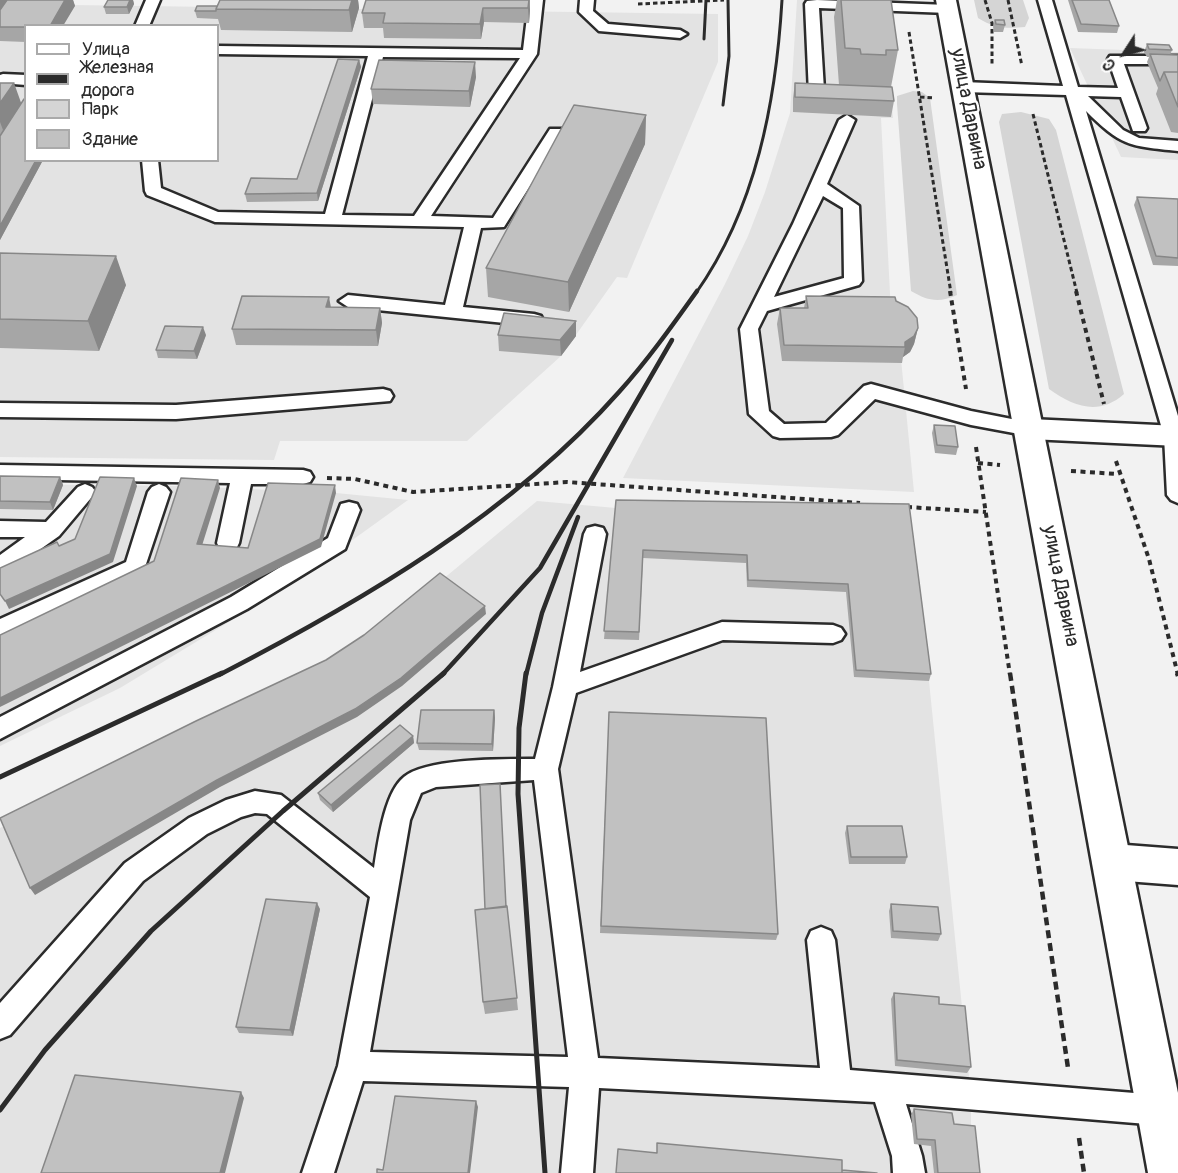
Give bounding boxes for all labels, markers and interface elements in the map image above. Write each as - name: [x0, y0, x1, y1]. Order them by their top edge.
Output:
- legend: [24, 24, 219, 162]
- north arrow: [1094, 24, 1154, 84]
- text: Улица: [82, 38, 130, 61]
- street label: улица Дарвина: [944, 46, 992, 172]
- text: С: [1098, 55, 1120, 74]
- text: Железная дорога: [81, 56, 154, 102]
- text: Парк: [82, 98, 119, 121]
- text: Здание: [82, 128, 138, 151]
- street label: улица Дарвина: [1036, 523, 1084, 649]

